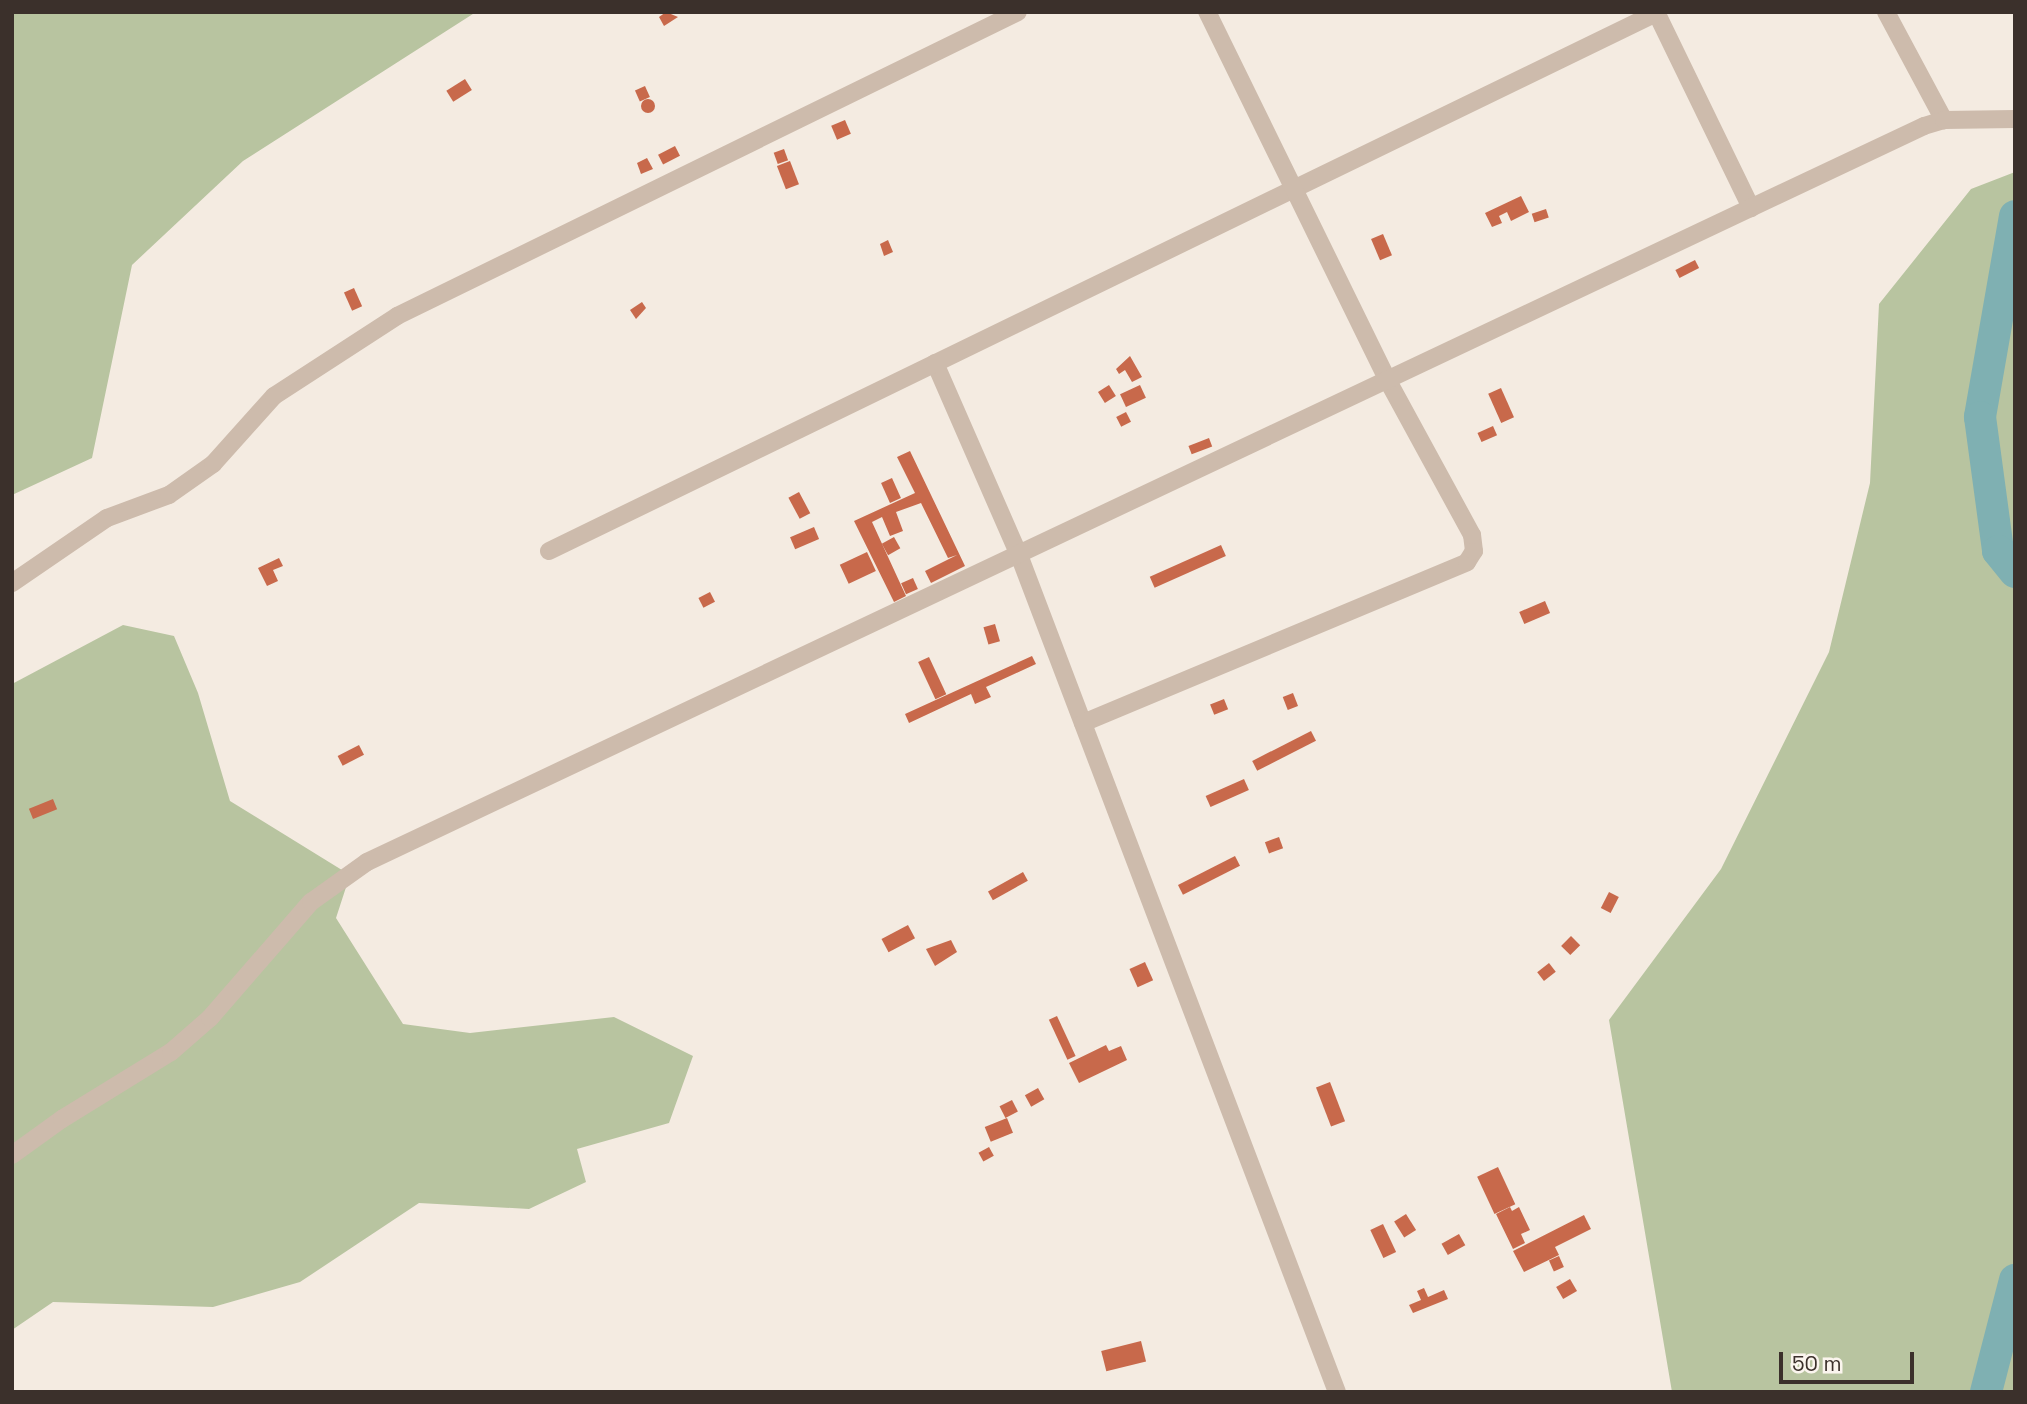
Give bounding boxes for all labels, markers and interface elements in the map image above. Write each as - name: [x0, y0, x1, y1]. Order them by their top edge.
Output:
- scale bar: [1782, 1338, 1917, 1382]
- text: 50 m: [1792, 1350, 1842, 1377]

